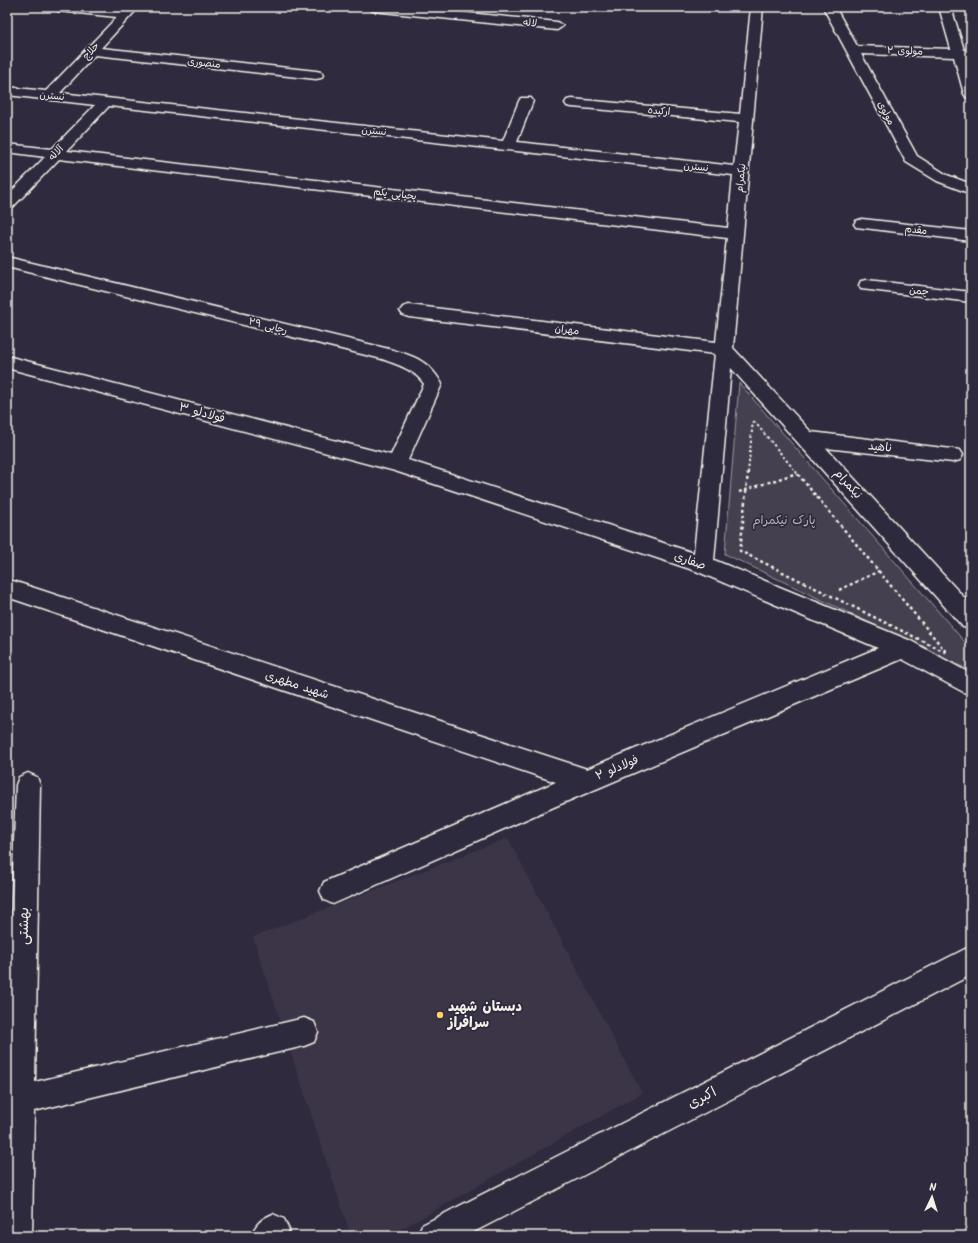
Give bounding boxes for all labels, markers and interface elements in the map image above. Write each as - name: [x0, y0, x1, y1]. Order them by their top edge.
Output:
- street label: لاله: [522, 14, 538, 32]
- street label: حلاج: [79, 38, 103, 63]
- street label: مولوی ۲: [887, 42, 924, 60]
- street label: منصوری: [186, 53, 222, 73]
- street label: نسترن: [39, 87, 65, 105]
- street label: مولوی: [873, 98, 899, 128]
- street label: ارکیده: [647, 102, 671, 120]
- street label: نسترن: [361, 122, 387, 140]
- street label: آلاله: [45, 141, 68, 164]
- street label: نسترن: [683, 158, 709, 176]
- street label: نیکمرام: [732, 163, 750, 193]
- street label: یحیایی یکم: [373, 183, 418, 205]
- street label: مقدم: [904, 221, 928, 239]
- street label: چمن: [908, 282, 930, 300]
- street label: رجایی ۲۹: [247, 313, 289, 339]
- street label: مهران: [554, 321, 580, 339]
- street label: فولادلو ۳: [177, 398, 227, 428]
- street label: ناهید: [867, 436, 893, 458]
- street label: نیکمرام: [829, 465, 867, 503]
- park label: پارک نیکمرام: [752, 511, 816, 530]
- street label: صفاری: [672, 547, 708, 575]
- street label: شهید مطهری: [263, 666, 331, 704]
- street label: فولادلو ۲: [592, 750, 642, 786]
- street label: بهشتی: [13, 907, 35, 945]
- place label: دبستان شهید سرافراز: [446, 996, 522, 1034]
- marker: دبستان شهید سرافراز: [435, 1010, 445, 1020]
- street label: اکبری: [684, 1081, 720, 1115]
- north arrow: [912, 1177, 952, 1217]
- text: N: [929, 1179, 937, 1197]

